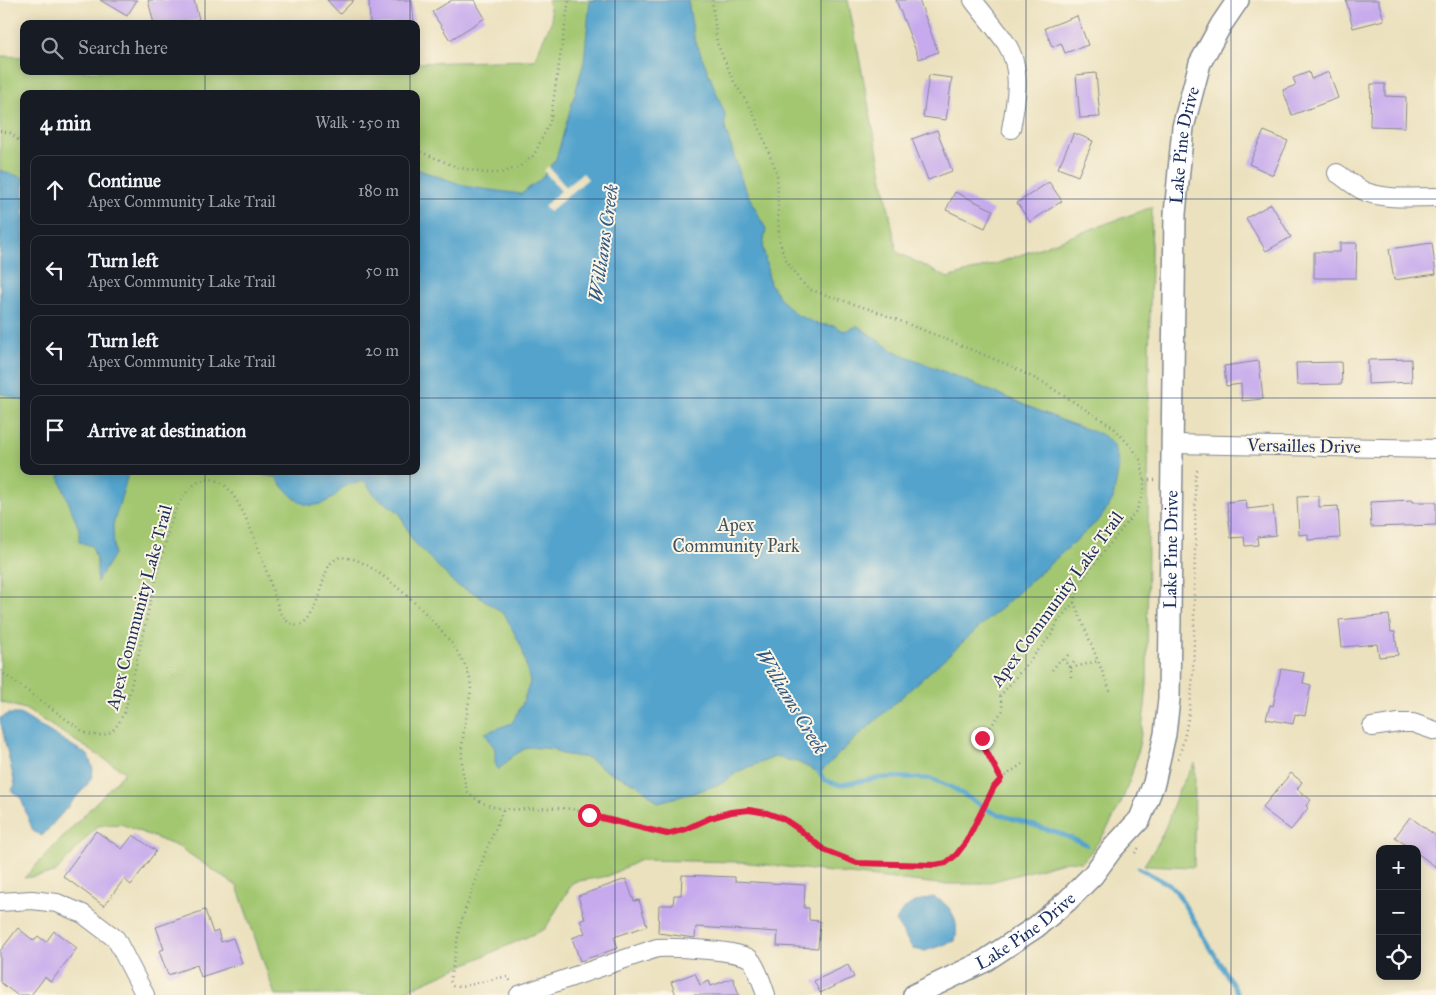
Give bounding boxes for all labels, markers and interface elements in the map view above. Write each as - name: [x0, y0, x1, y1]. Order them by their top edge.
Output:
- search box: [20, 20, 420, 75]
- icon: search: [38, 34, 66, 62]
- text: Search here: [78, 36, 168, 59]
- street label: Lake Pine Drive: [1165, 84, 1204, 205]
- text: 4 min: [40, 110, 91, 136]
- text: Walk · 250 m: [315, 113, 400, 132]
- text: Continue: [88, 169, 161, 192]
- icon: ahead: [41, 176, 69, 204]
- text: 180 m: [358, 181, 399, 200]
- water label: Williams Creek: [584, 182, 623, 303]
- text: Apex Community Lake Trail: [88, 192, 276, 211]
- text: Turn left: [88, 249, 158, 272]
- icon: left: [41, 256, 69, 284]
- text: 50 m: [365, 261, 399, 280]
- text: Apex Community Lake Trail: [88, 272, 276, 291]
- text: Turn left: [88, 329, 158, 352]
- icon: left: [41, 336, 69, 364]
- text: 20 m: [365, 341, 399, 360]
- text: Apex Community Lake Trail: [88, 352, 276, 371]
- icon: arrive: [41, 416, 69, 444]
- text: Arrive at destination: [88, 419, 246, 442]
- street label: Versailles Drive: [1246, 434, 1361, 458]
- street label: Lake Pine Drive: [1159, 490, 1183, 609]
- street label: Apex Community Lake Trail: [101, 502, 177, 713]
- street label: Apex Community Lake Trail: [985, 507, 1128, 692]
- park label: Apex Community Park: [673, 514, 800, 557]
- water label: Williams Creek: [751, 644, 832, 759]
- route end: [971, 727, 994, 750]
- route start: [578, 804, 601, 827]
- map controls: [1376, 845, 1421, 980]
- button: +: [1376, 845, 1421, 890]
- street label: Lake Pine Drive: [972, 888, 1080, 975]
- button: −: [1376, 890, 1421, 935]
- button: locate: [1376, 935, 1421, 980]

